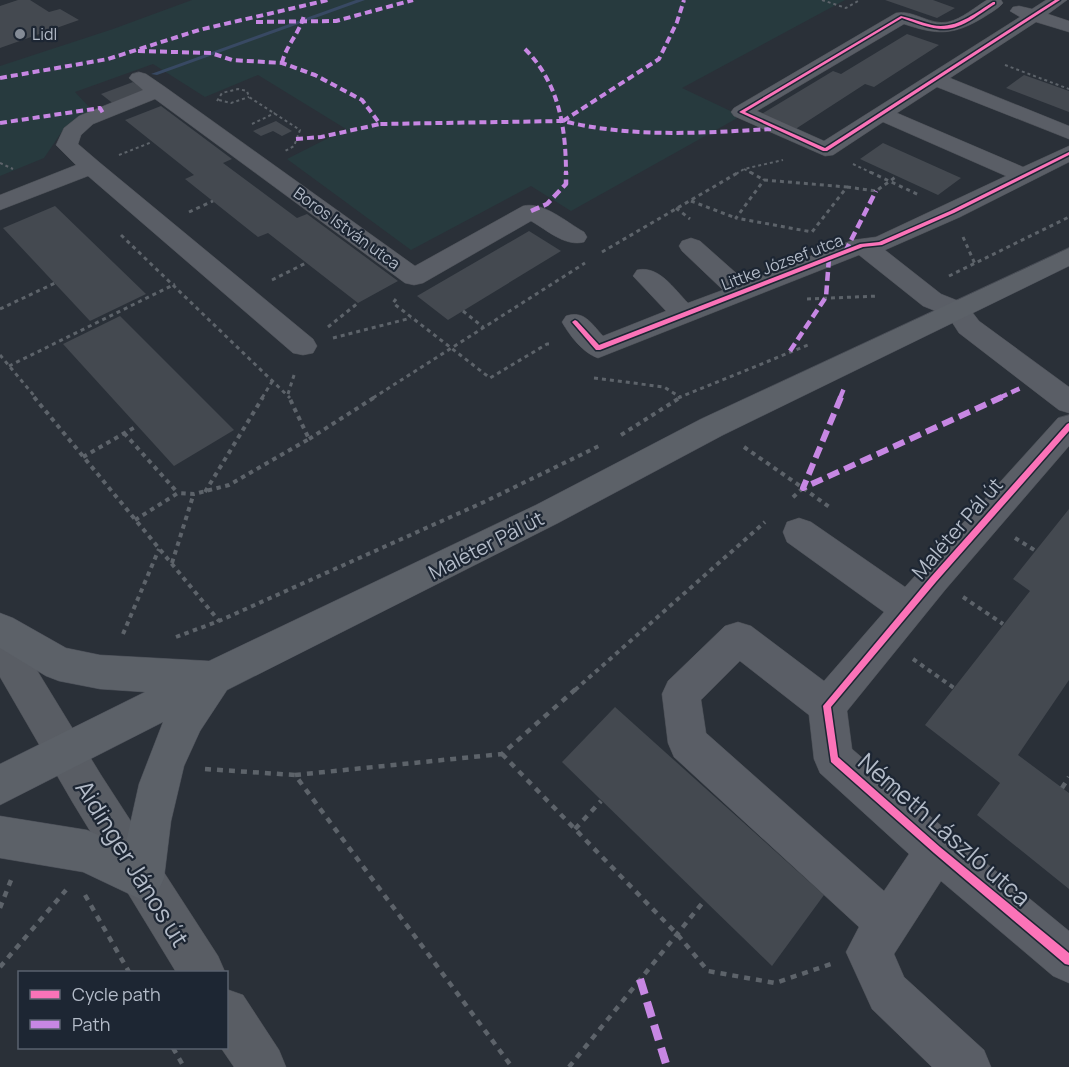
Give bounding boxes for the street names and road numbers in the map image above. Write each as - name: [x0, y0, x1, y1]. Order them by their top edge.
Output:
- street label: Boros István utca: [289, 182, 405, 274]
- street label: Littke József utca: [718, 229, 846, 295]
- street label: Maléter Pál út: [905, 472, 1009, 584]
- street label: Maléter Pál út: [424, 504, 548, 586]
- street label: Németh László utca: [852, 745, 1038, 913]
- street label: Aidinger János út: [69, 773, 197, 953]

